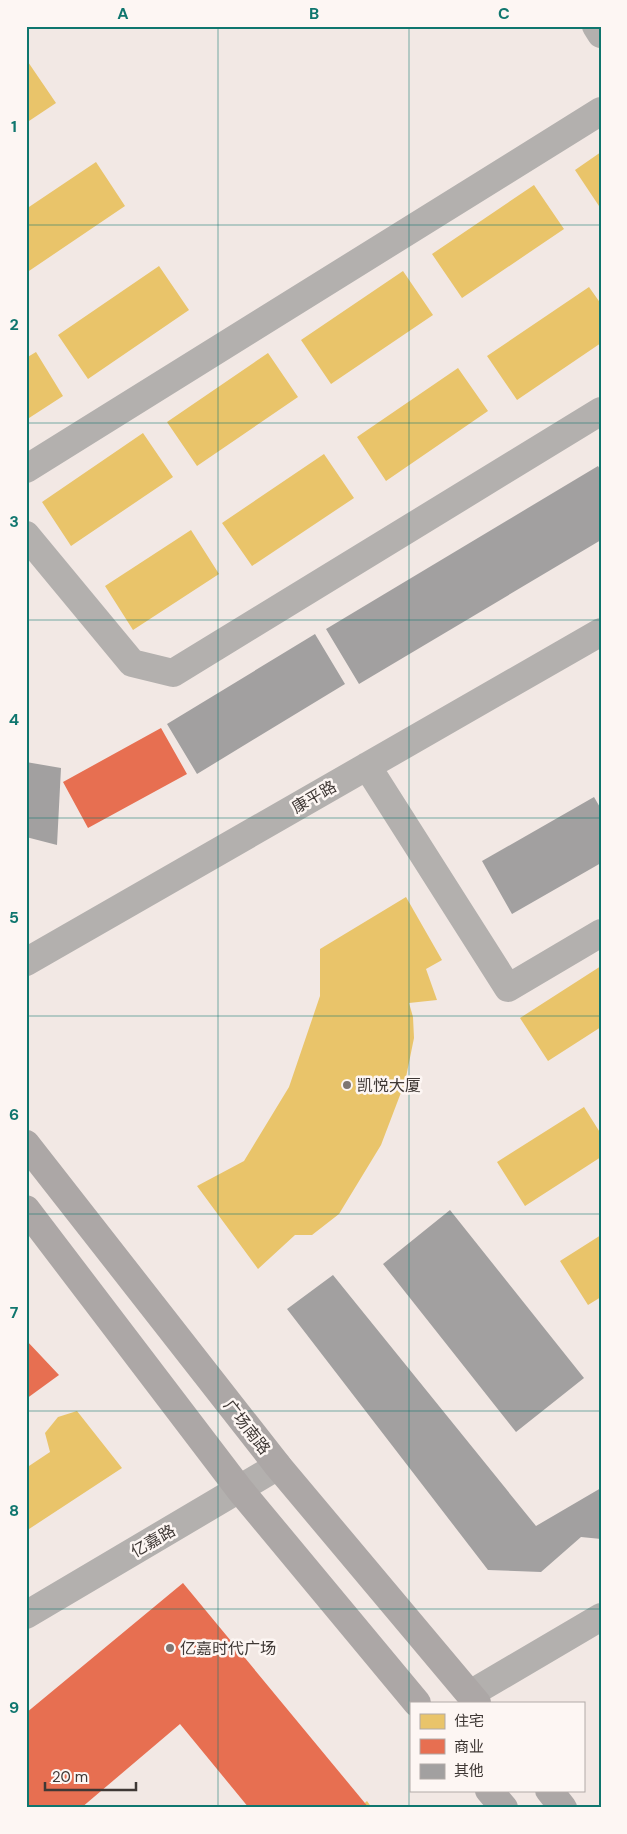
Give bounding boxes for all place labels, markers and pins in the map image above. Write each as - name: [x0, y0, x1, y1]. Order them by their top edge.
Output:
- place label: 凯悦大厦: [357, 1075, 421, 1096]
- marker: 凯悦大厦: [341, 1079, 353, 1091]
- place label: 亿嘉时代广场: [180, 1638, 276, 1659]
- marker: 亿嘉时代广场: [164, 1642, 176, 1654]

